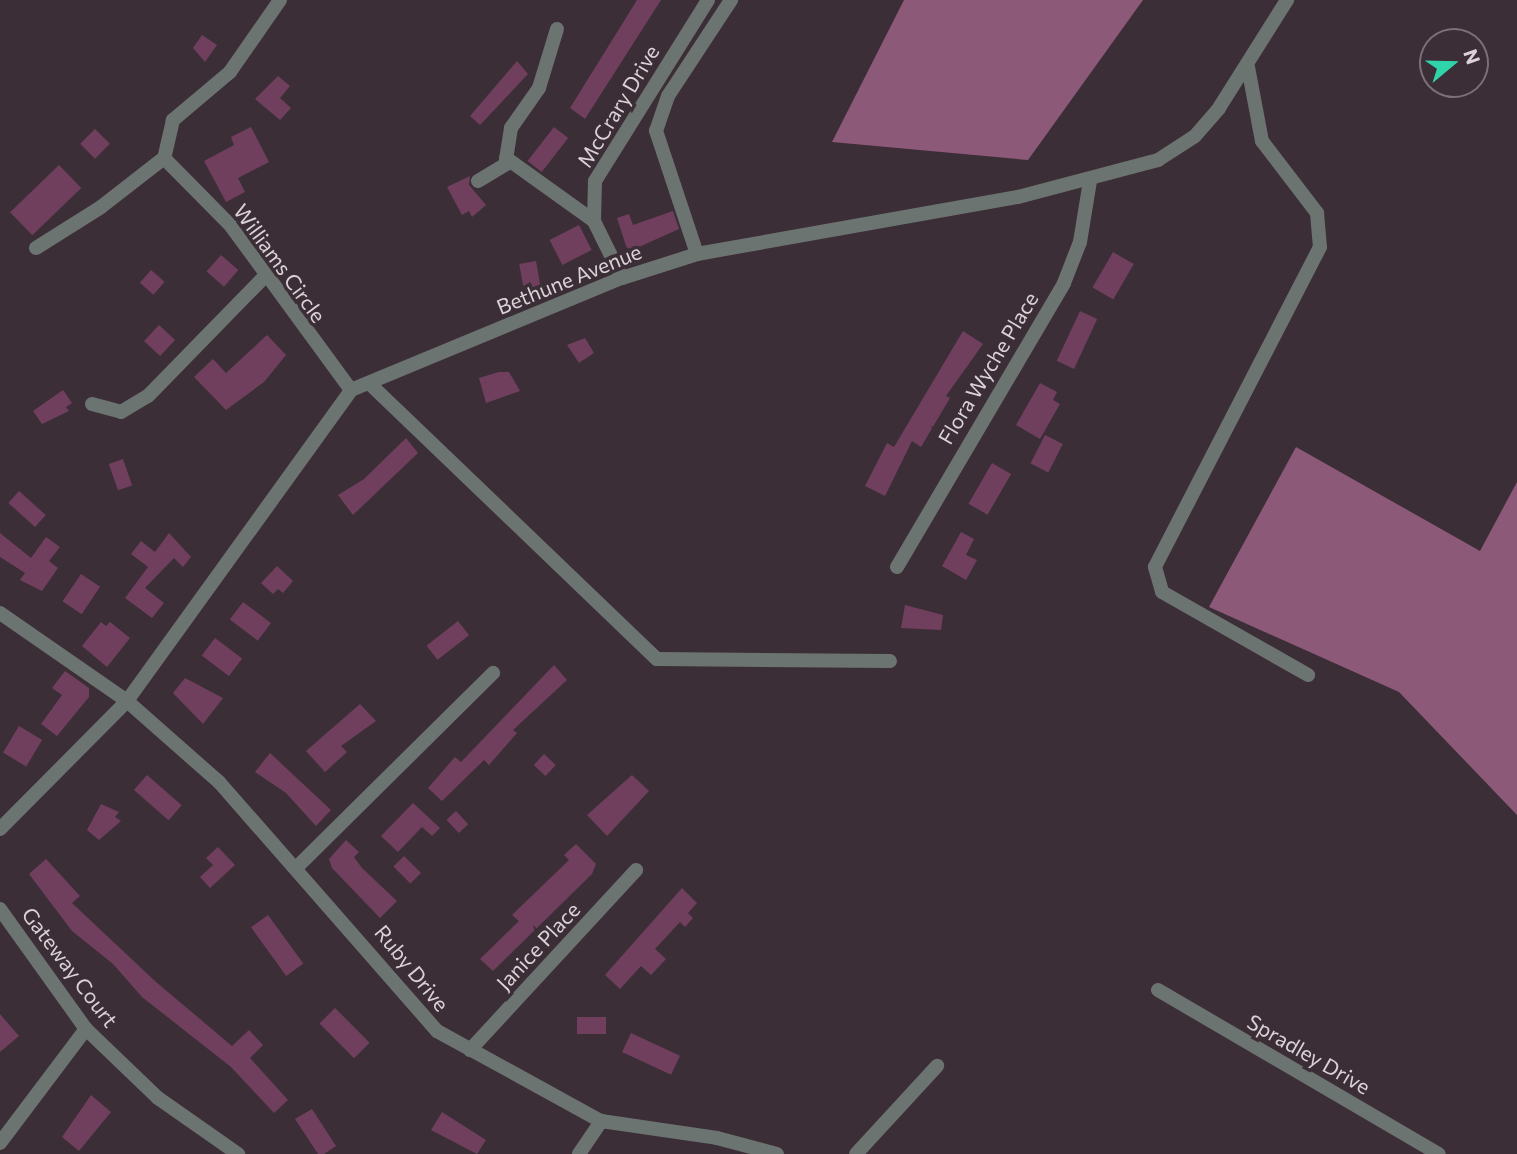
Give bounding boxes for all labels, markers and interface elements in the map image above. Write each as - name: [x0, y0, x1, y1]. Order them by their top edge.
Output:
- north arrow: [1419, 28, 1489, 98]
- street label: McCrary Drive: [572, 40, 664, 172]
- text: N: [1459, 46, 1486, 67]
- street label: Williams Circle: [229, 199, 331, 327]
- street label: Bethune Avenue: [493, 238, 645, 320]
- street label: Flora Wyche Place: [933, 287, 1043, 449]
- street label: Janice Place: [491, 897, 585, 995]
- street label: Gateway Court: [17, 902, 123, 1032]
- street label: Ruby Drive: [370, 920, 454, 1016]
- street label: Spradley Drive: [1243, 1009, 1375, 1099]

